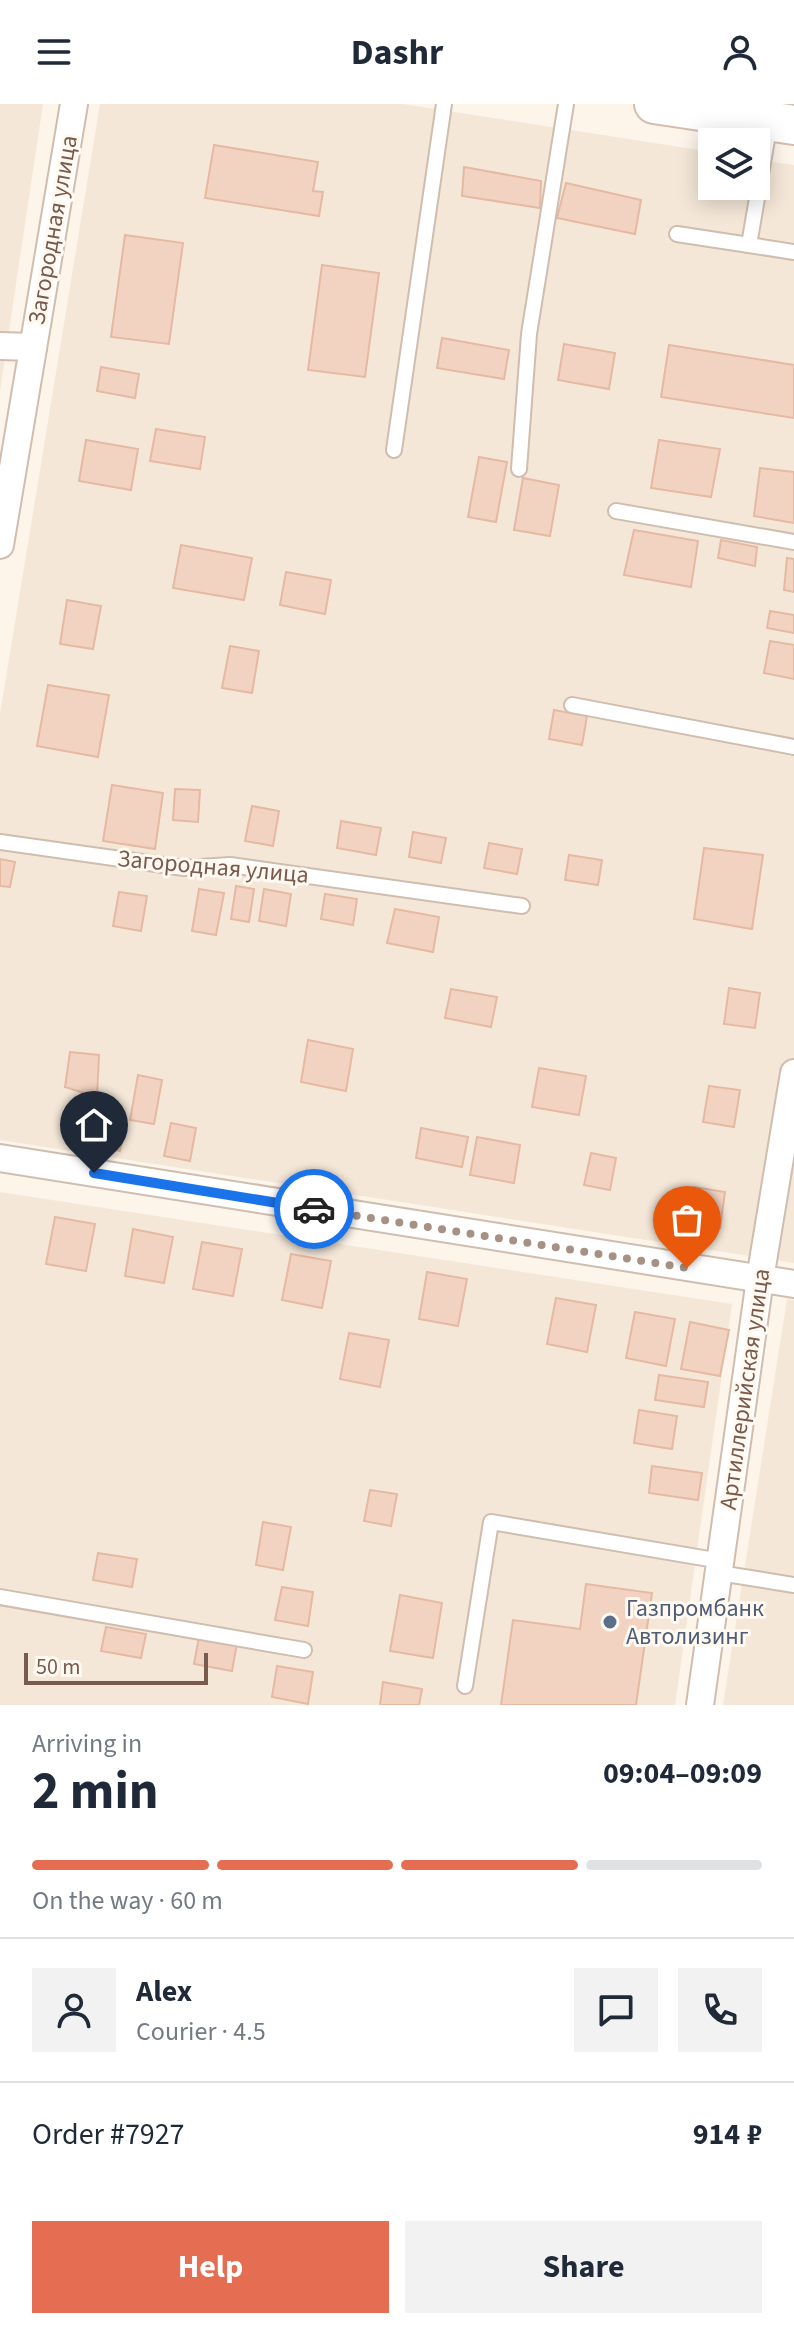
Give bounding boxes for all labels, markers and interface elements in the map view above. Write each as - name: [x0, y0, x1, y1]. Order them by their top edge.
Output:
- text: Dashr: [351, 27, 443, 78]
- icon: menu: [32, 30, 76, 74]
- icon: person: [718, 30, 762, 74]
- map controls: [698, 128, 770, 200]
- button: layers: [698, 128, 770, 200]
- street label: Загородная улица: [19, 132, 87, 328]
- street label: Загородная улица: [116, 841, 310, 893]
- pin: [60, 1091, 128, 1173]
- icon: home: [72, 1103, 116, 1147]
- courier: [274, 1169, 354, 1249]
- pin: [653, 1186, 721, 1268]
- icon: car: [292, 1187, 336, 1231]
- icon: bag: [665, 1198, 709, 1242]
- street label: Артиллерийская улица: [711, 1266, 779, 1512]
- place label: Газпромбанк Автолизинг: [626, 1591, 764, 1654]
- marker: Газпромбанк Автолизинг: [601, 1613, 619, 1631]
- scale bar: [24, 1649, 208, 1685]
- text: 50 m: [36, 1651, 81, 1683]
- text: Arriving in: [32, 1725, 142, 1762]
- text: 09:04–09:09: [603, 1752, 762, 1795]
- text: 2 min: [32, 1755, 159, 1829]
- text: On the way · 60 m: [32, 1882, 223, 1919]
- button: person: [32, 1968, 116, 2052]
- button: chat: [574, 1968, 658, 2052]
- button: phone: [678, 1968, 762, 2052]
- text: Alex: [136, 1970, 192, 2013]
- text: Courier · 4.5: [136, 2013, 266, 2050]
- text: Order #7927: [32, 2113, 185, 2156]
- text: 914 ₽: [693, 2113, 762, 2156]
- button: Help: [32, 2221, 389, 2313]
- button: Share: [405, 2221, 762, 2313]

